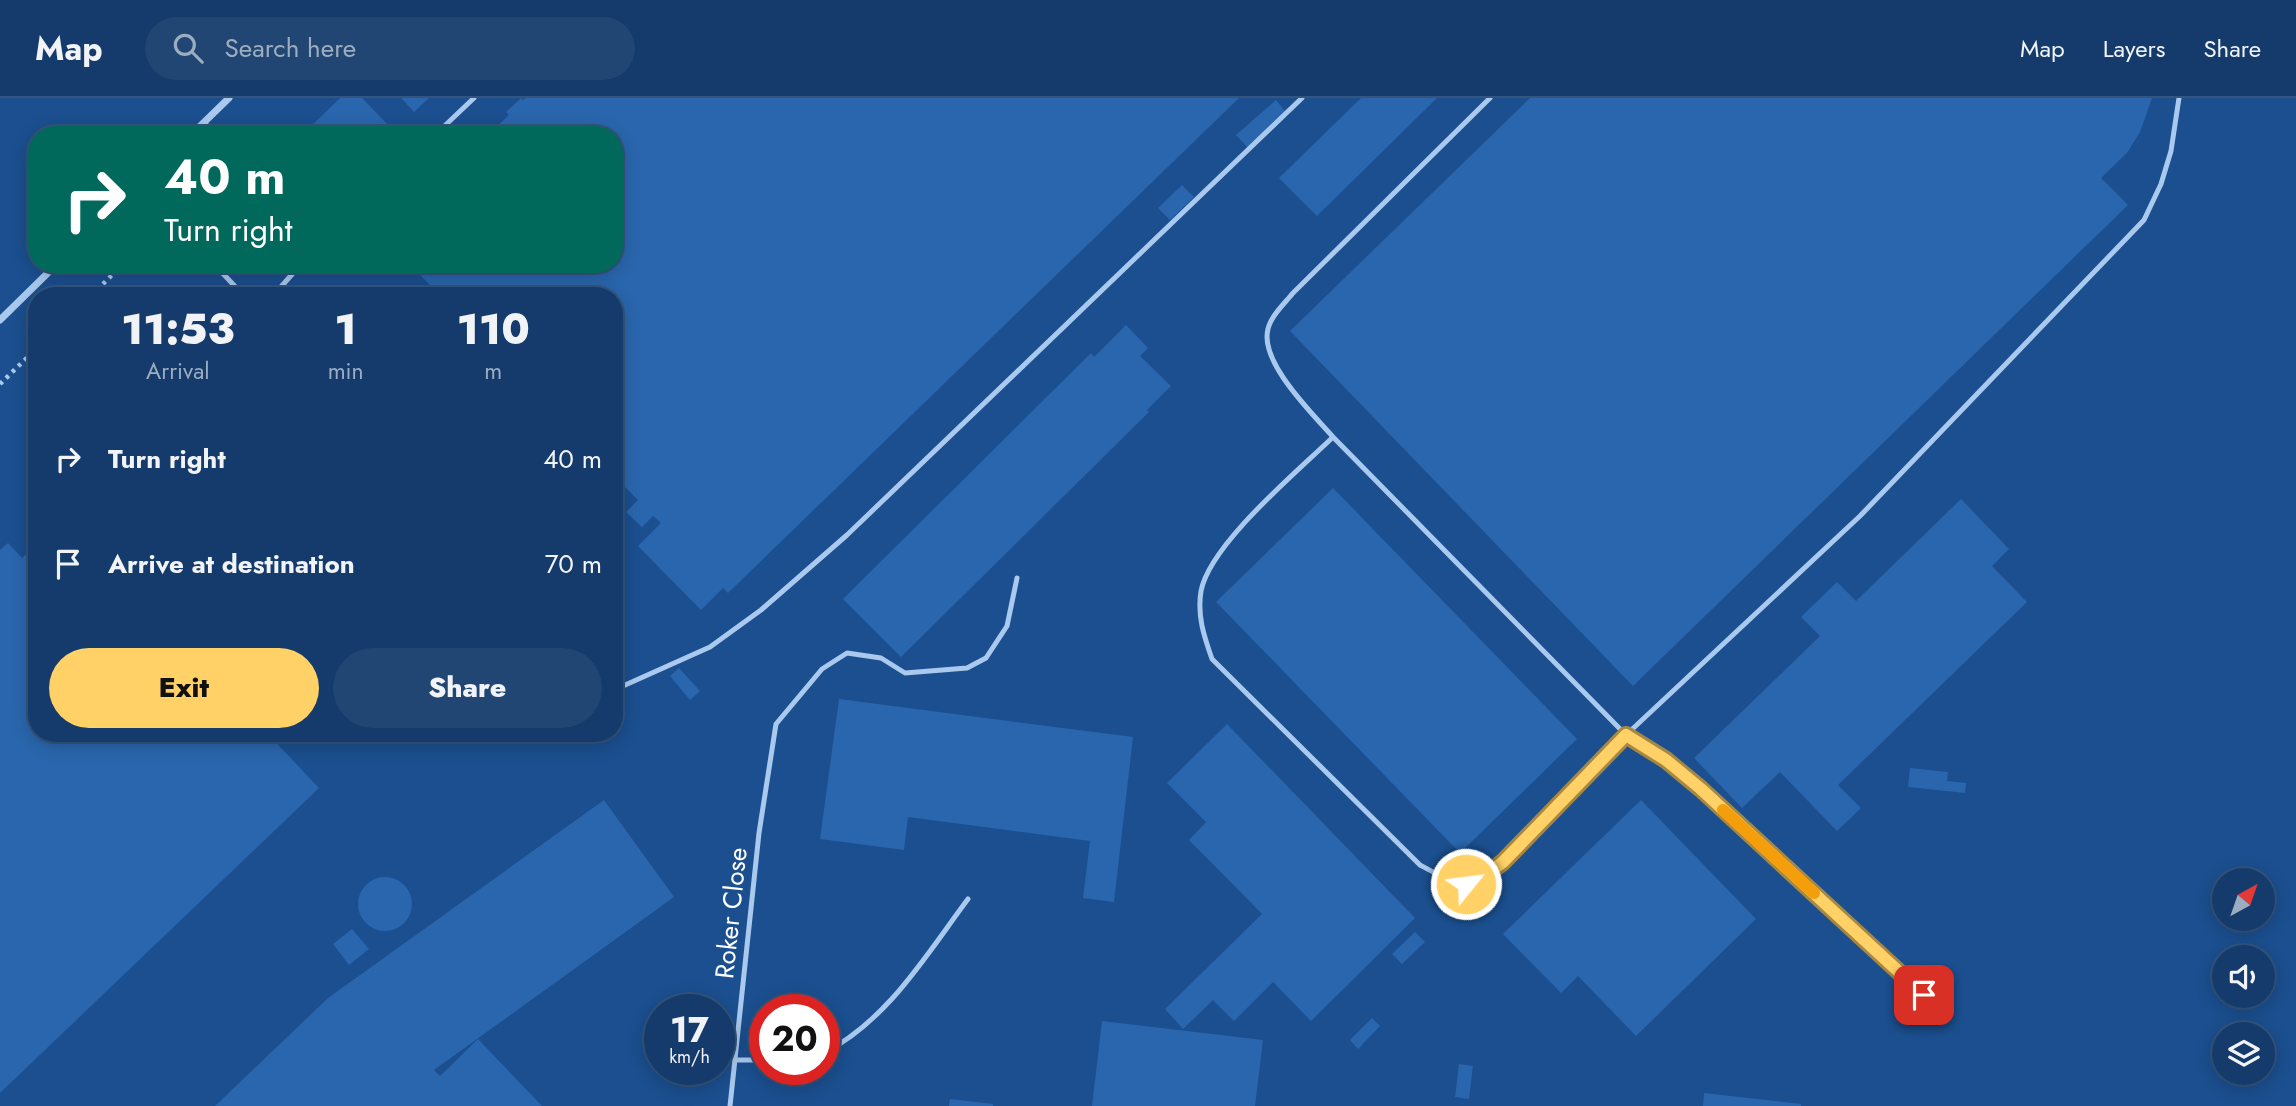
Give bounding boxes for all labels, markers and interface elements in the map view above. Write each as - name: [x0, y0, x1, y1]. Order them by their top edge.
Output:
- search box: [145, 17, 635, 80]
- text: Map: [35, 25, 103, 72]
- icon: search: [169, 29, 207, 67]
- text: Search here: [225, 29, 356, 67]
- text: Map: [2020, 31, 2065, 66]
- text: Layers: [2103, 31, 2165, 66]
- text: Share: [2203, 31, 2261, 66]
- text: 40 m: [164, 142, 286, 212]
- icon: right: [49, 154, 140, 245]
- text: Turn right: [164, 207, 293, 253]
- text: 11:53: [121, 299, 234, 360]
- text: 1: [335, 299, 357, 360]
- text: 110: [457, 299, 530, 360]
- text: Arrival: [146, 354, 210, 388]
- text: min: [328, 354, 364, 388]
- text: m: [484, 354, 502, 388]
- icon: right: [49, 440, 87, 478]
- text: Turn right: [108, 440, 226, 478]
- text: 40 m: [543, 440, 602, 478]
- icon: arrive: [49, 545, 87, 583]
- text: Arrive at destination: [108, 545, 355, 583]
- text: 70 m: [545, 545, 602, 583]
- button: Exit: [49, 648, 319, 728]
- button: Share: [333, 648, 602, 728]
- street label: Roker Close: [705, 845, 757, 981]
- position arrow: [1429, 847, 1503, 921]
- north arrow: [2212, 868, 2275, 931]
- map controls: [2212, 868, 2275, 1085]
- button: sound: [2212, 945, 2275, 1008]
- pin: [1894, 965, 1954, 1025]
- icon: arrive: [1905, 976, 1943, 1014]
- speed limit sign: 20: [749, 994, 840, 1085]
- text: 17: [670, 1005, 709, 1055]
- button: layers: [2212, 1022, 2275, 1085]
- text: km/h: [669, 1044, 710, 1070]

